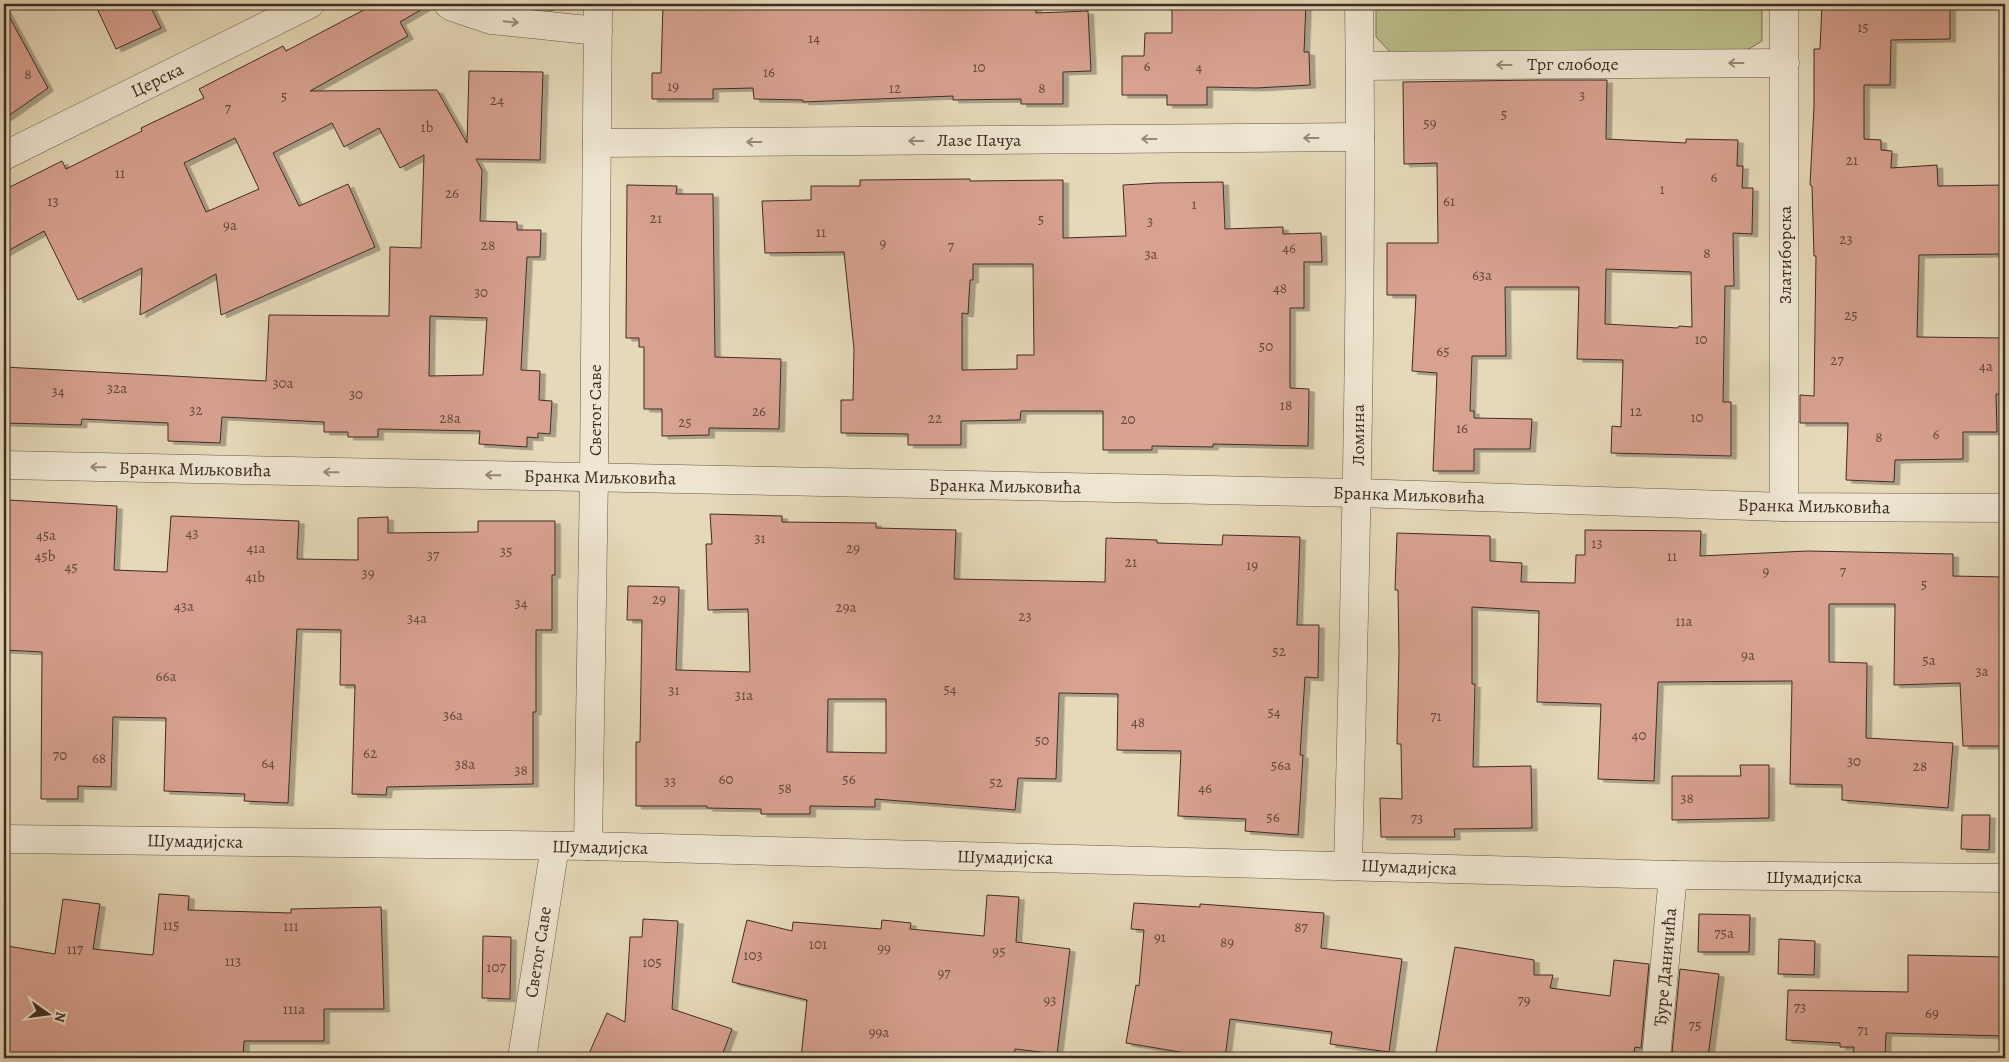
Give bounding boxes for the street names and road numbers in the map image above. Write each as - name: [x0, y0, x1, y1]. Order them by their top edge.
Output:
- street label: Трг слободе: [1527, 52, 1619, 76]
- street label: Церска: [127, 57, 188, 103]
- street label: Лазе Пачуа: [937, 128, 1022, 152]
- street label: Златиборска: [1773, 205, 1797, 304]
- street label: Светог Саве: [583, 364, 607, 456]
- street label: Ломина: [1346, 403, 1370, 466]
- street label: Бранка Миљковића: [119, 456, 272, 482]
- street label: Бранка Миљковића: [524, 464, 677, 490]
- street label: Бранка Миљковића: [929, 473, 1082, 499]
- street label: Бранка Миљковића: [1333, 480, 1486, 510]
- street label: Бранка Миљковића: [1738, 493, 1891, 519]
- street label: Шумадијска: [147, 828, 244, 854]
- street label: Шумадијска: [552, 834, 649, 860]
- street label: Шумадијска: [957, 844, 1054, 870]
- street label: Шумадијска: [1361, 853, 1458, 881]
- street label: Шумадијска: [1766, 865, 1863, 889]
- street label: Светог Саве: [519, 905, 557, 999]
- street label: Ђуре Даничића: [1648, 906, 1682, 1027]

